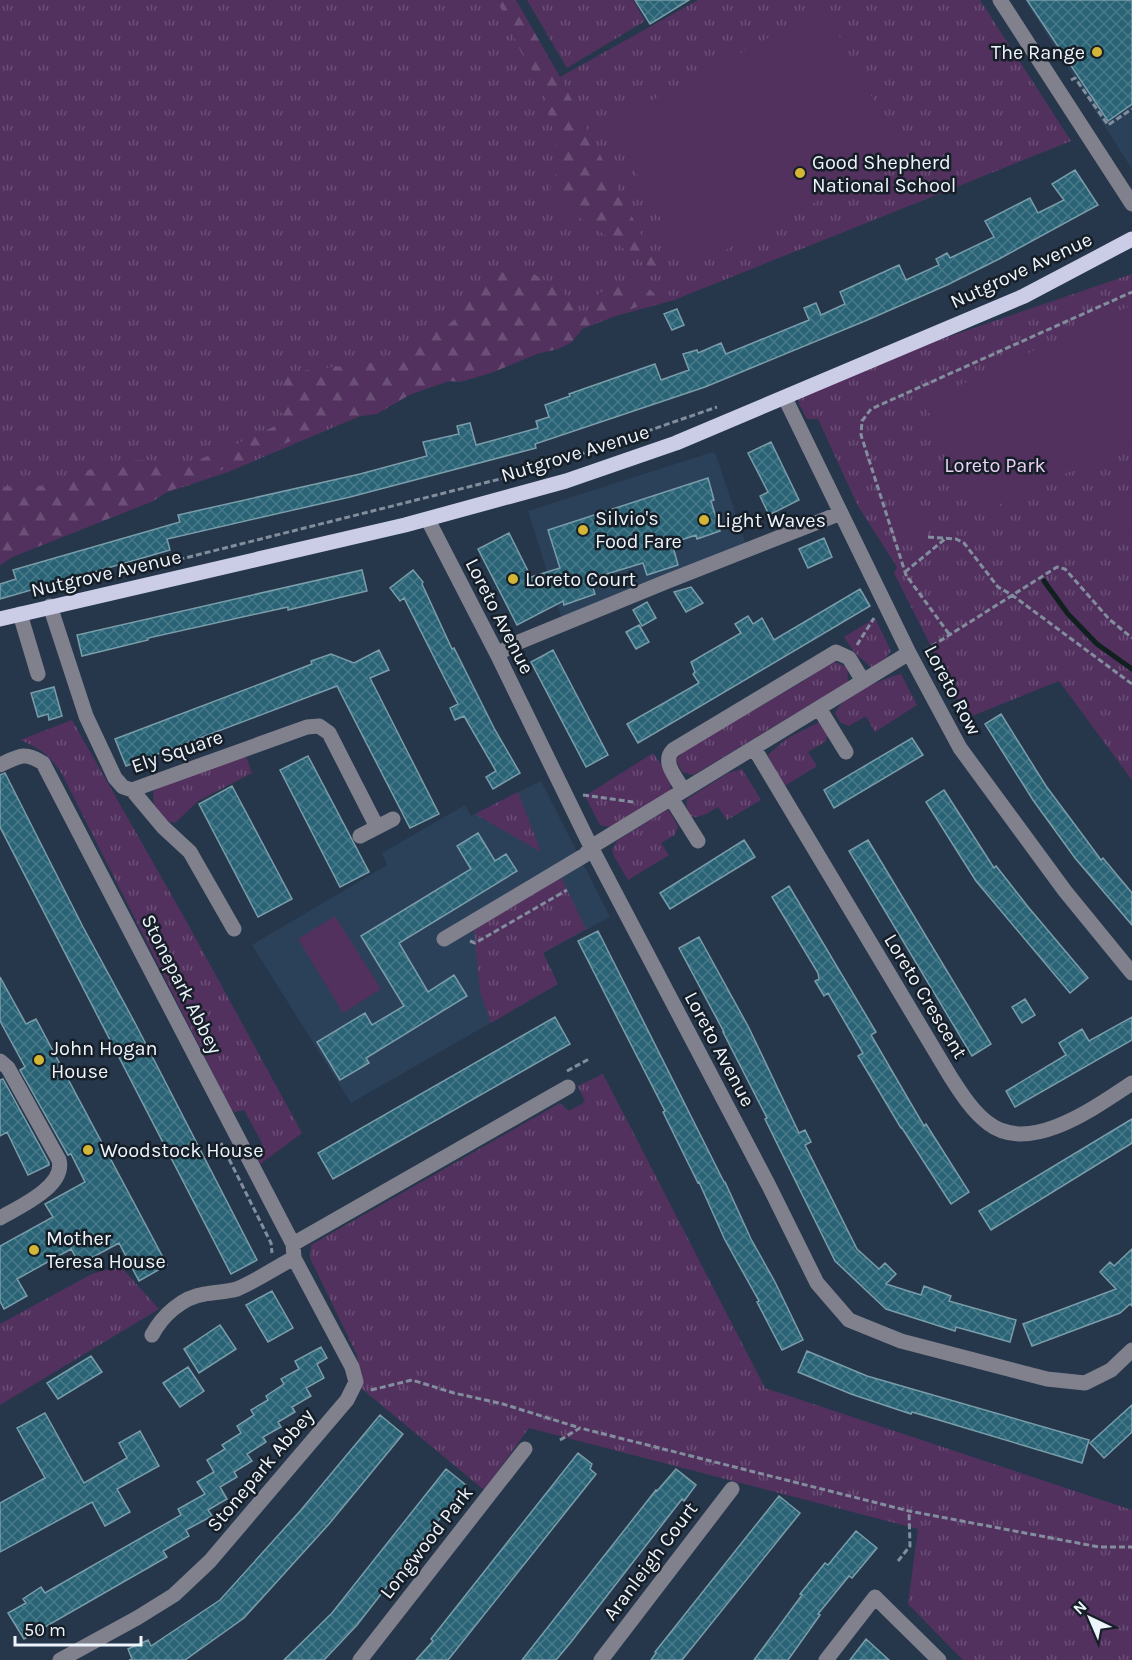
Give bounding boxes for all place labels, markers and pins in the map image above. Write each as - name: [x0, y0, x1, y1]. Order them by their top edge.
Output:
- place label: The Range: [991, 41, 1085, 64]
- marker: The Range: [1090, 45, 1104, 59]
- place label: Good Shepherd National School: [812, 151, 956, 197]
- marker: Good Shepherd National School: [793, 166, 807, 180]
- place label: Silvio's Food Fare: [595, 507, 682, 553]
- place label: Light Waves: [716, 509, 826, 532]
- marker: Light Waves: [697, 513, 711, 527]
- marker: Silvio's Food Fare: [576, 523, 590, 537]
- place label: Loreto Court: [525, 568, 637, 591]
- marker: Loreto Court: [506, 572, 520, 586]
- place label: John Hogan House: [51, 1037, 158, 1083]
- marker: John Hogan House: [32, 1053, 46, 1067]
- place label: Woodstock House: [100, 1139, 263, 1162]
- marker: Woodstock House: [81, 1143, 95, 1157]
- place label: Mother Teresa House: [46, 1227, 166, 1273]
- marker: Mother Teresa House: [27, 1243, 41, 1257]

